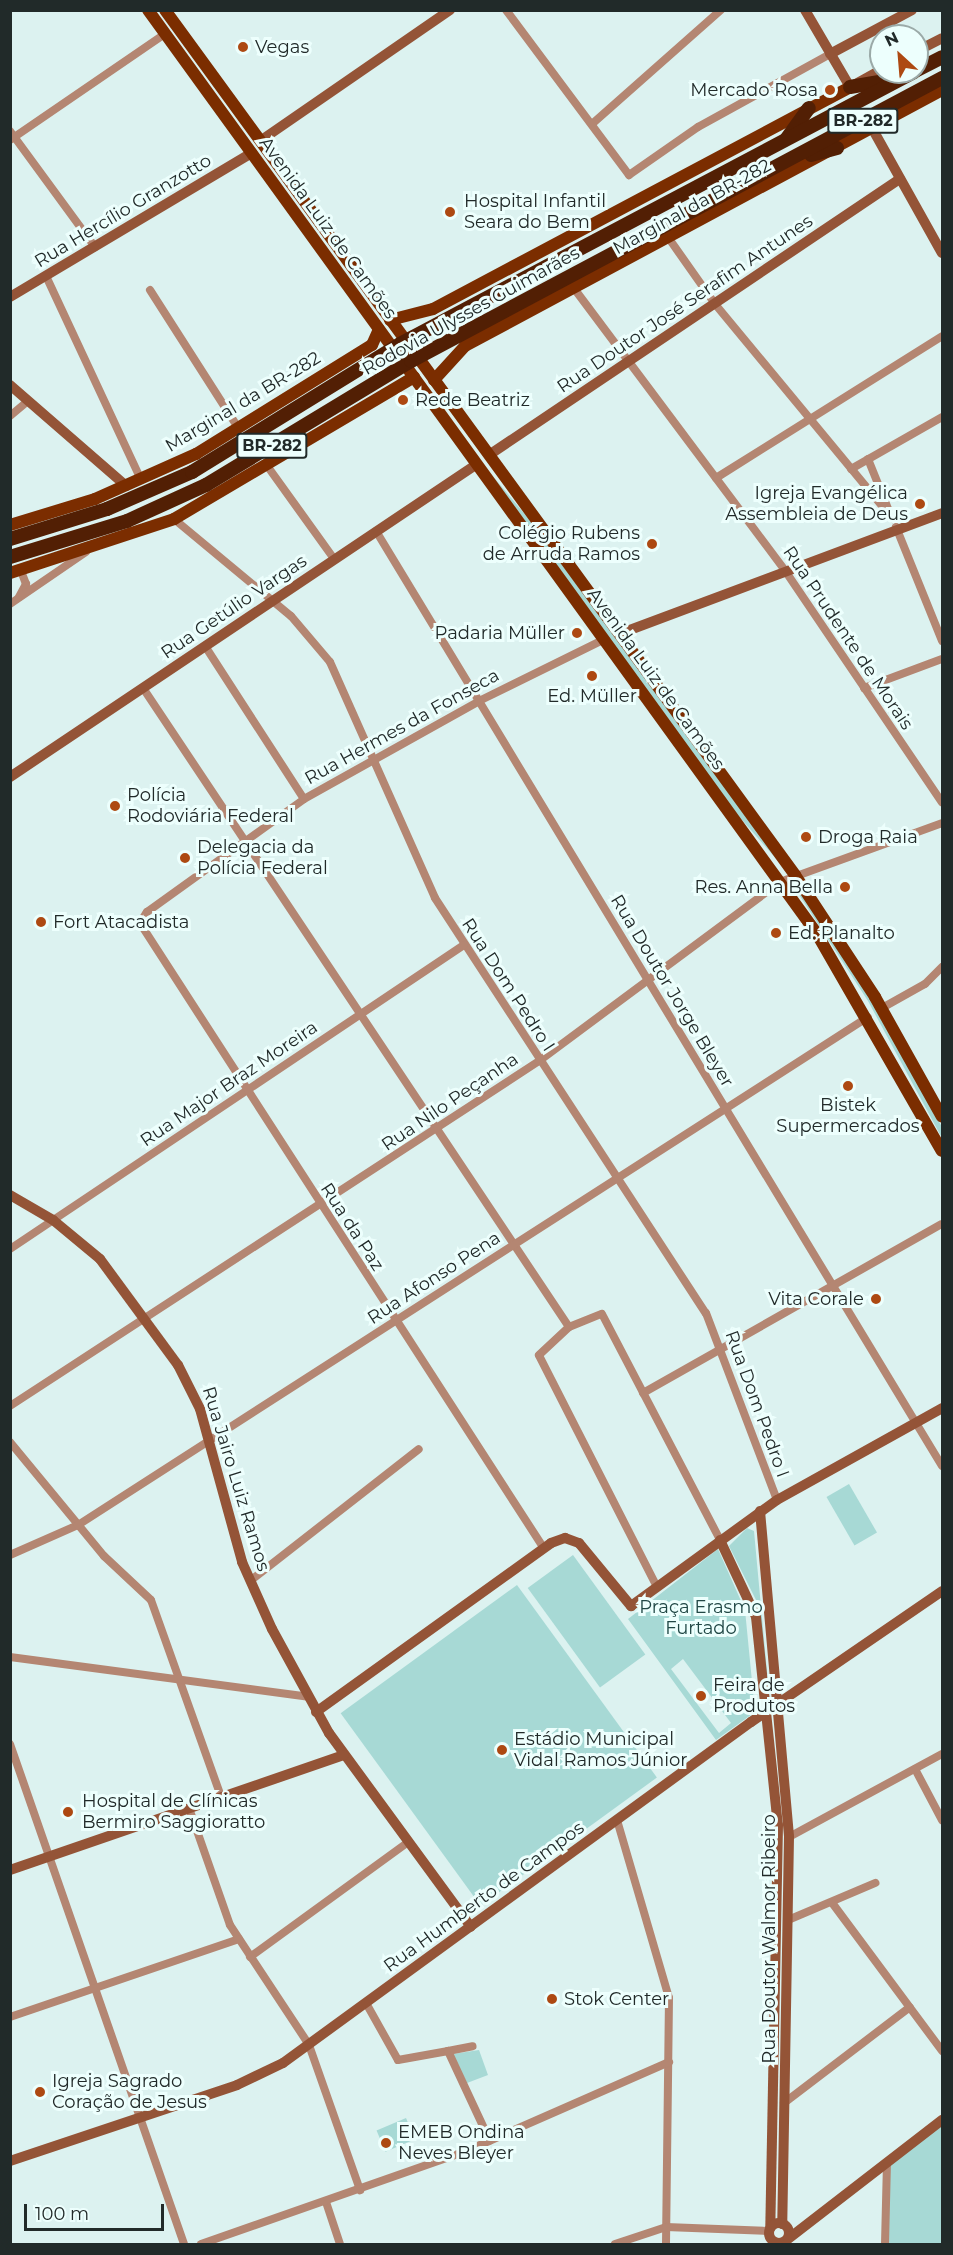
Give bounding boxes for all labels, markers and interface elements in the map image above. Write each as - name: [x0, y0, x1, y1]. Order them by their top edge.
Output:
- north arrow: [869, 24, 929, 84]
- text: N: [882, 28, 902, 51]
- place label: Vegas: [255, 36, 309, 58]
- marker: Vegas: [236, 40, 250, 54]
- place label: Mercado Rosa: [690, 79, 818, 101]
- marker: Mercado Rosa: [823, 83, 837, 97]
- road number: BR-282: [827, 108, 899, 134]
- street label: Avenida Luiz de Camões: [255, 133, 401, 323]
- street label: Rua Hercílio Granzotto: [31, 150, 215, 272]
- street label: Marginal da BR-282: [609, 155, 775, 259]
- place label: Hospital Infantil Seara do Bem: [464, 191, 606, 234]
- marker: Hospital Infantil Seara do Bem: [441, 203, 459, 221]
- street label: Rua Doutor José Serafim Antunes: [553, 210, 817, 398]
- street label: Rodovia Ulysses Guimarães: [358, 242, 584, 380]
- street label: Marginal da BR-282: [162, 347, 324, 457]
- place label: Rede Beatriz: [415, 389, 530, 411]
- marker: Rede Beatriz: [396, 393, 410, 407]
- road number: BR-282: [236, 433, 308, 459]
- place label: Igreja Evangélica Assembleia de Deus: [725, 483, 908, 526]
- marker: Igreja Evangélica Assembleia de Deus: [913, 497, 927, 511]
- place label: Colégio Rubens de Arruda Ramos: [483, 523, 640, 566]
- marker: Colégio Rubens de Arruda Ramos: [645, 537, 659, 551]
- street label: Rua Prudente de Morais: [778, 542, 918, 734]
- street label: Rua Getúlio Vargas: [157, 550, 311, 664]
- street label: Avenida Luiz de Camões: [583, 584, 729, 774]
- place label: Padaria Müller: [435, 622, 565, 644]
- marker: Padaria Müller: [570, 626, 584, 640]
- street label: Rua Hermes da Fonseca: [301, 664, 503, 790]
- marker: Ed. Müller: [585, 669, 599, 683]
- place label: Ed. Müller: [547, 685, 637, 707]
- place label: Polícia Rodoviária Federal: [127, 785, 294, 828]
- marker: Polícia Rodoviária Federal: [108, 799, 122, 813]
- place label: Droga Raia: [818, 826, 918, 848]
- marker: Droga Raia: [799, 830, 813, 844]
- place label: Delegacia da Polícia Federal: [197, 837, 328, 880]
- marker: Delegacia da Polícia Federal: [178, 851, 192, 865]
- place label: Res. Anna Bella: [694, 876, 833, 898]
- marker: Res. Anna Bella: [838, 880, 852, 894]
- street label: Rua Doutor Jorge Bleyer: [606, 891, 738, 1091]
- place label: Fort Atacadista: [53, 911, 189, 933]
- street label: Rua Dom Pedro I: [457, 914, 559, 1056]
- marker: Fort Atacadista: [34, 915, 48, 929]
- place label: Ed. Planalto: [788, 922, 895, 944]
- marker: Ed. Planalto: [769, 926, 783, 940]
- street label: Rua Major Braz Moreira: [136, 1017, 322, 1151]
- street label: Rua Nilo Peçanha: [378, 1048, 522, 1156]
- marker: Bistek Supermercados: [841, 1079, 855, 1093]
- place label: Bistek Supermercados: [776, 1095, 920, 1138]
- street label: Rua da Paz: [316, 1179, 388, 1275]
- street label: Rua Afonso Pena: [364, 1227, 504, 1329]
- place label: Vita Corale: [768, 1288, 864, 1310]
- marker: Vita Corale: [869, 1292, 883, 1306]
- street label: Rua Dom Pedro I: [720, 1328, 794, 1480]
- street label: Rua Jairo Luiz Ramos: [198, 1384, 274, 1574]
- park label: Praça Erasmo Furtado: [639, 1597, 763, 1640]
- place label: Feira de Produtos: [713, 1675, 795, 1718]
- marker: Feira de Produtos: [694, 1689, 708, 1703]
- place label: Estádio Municipal Vidal Ramos Júnior: [514, 1729, 688, 1772]
- marker: Estádio Municipal Vidal Ramos Júnior: [495, 1743, 509, 1757]
- place label: Hospital de Clínicas Bermiro Saggioratto: [82, 1791, 265, 1834]
- marker: Hospital de Clínicas Bermiro Saggioratto: [59, 1803, 77, 1821]
- street label: Rua Doutor Walmor Ribeiro: [758, 1814, 780, 2064]
- street label: Rua Humberto de Campos: [380, 1817, 588, 1977]
- place label: Stok Center: [564, 1988, 669, 2010]
- marker: Stok Center: [545, 1992, 559, 2006]
- place label: Igreja Sagrado Coração de Jesus: [52, 2071, 207, 2114]
- marker: Igreja Sagrado Coração de Jesus: [33, 2085, 47, 2099]
- place label: EMEB Ondina Neves Bleyer: [398, 2122, 525, 2164]
- marker: EMEB Ondina Neves Bleyer: [379, 2136, 393, 2150]
- scale bar: [27, 2192, 166, 2230]
- text: 100 m: [35, 2203, 89, 2225]

